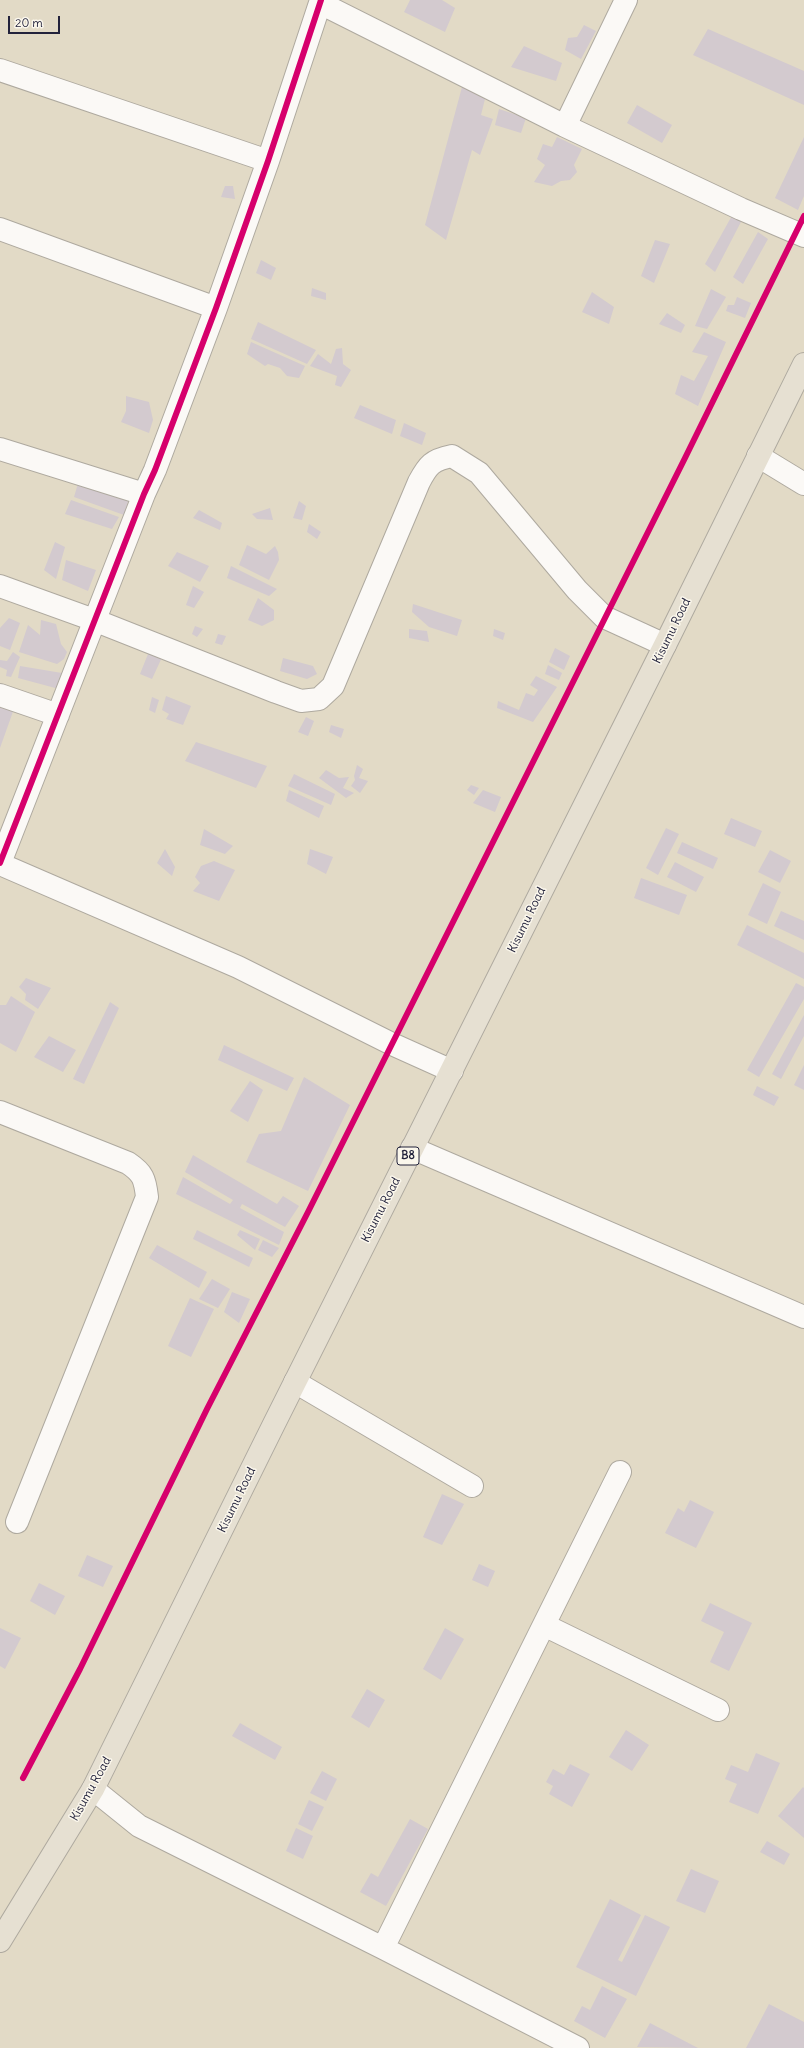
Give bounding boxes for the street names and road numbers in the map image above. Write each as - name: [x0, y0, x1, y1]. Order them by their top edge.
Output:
- street label: Kisumu Road: [650, 596, 694, 666]
- street label: Kisumu Road: [505, 885, 549, 955]
- road number: B8: [397, 1147, 419, 1165]
- street label: Kisumu Road: [358, 1175, 404, 1245]
- street label: Kisumu Road: [215, 1465, 259, 1535]
- street label: Kisumu Road: [67, 1754, 115, 1824]

